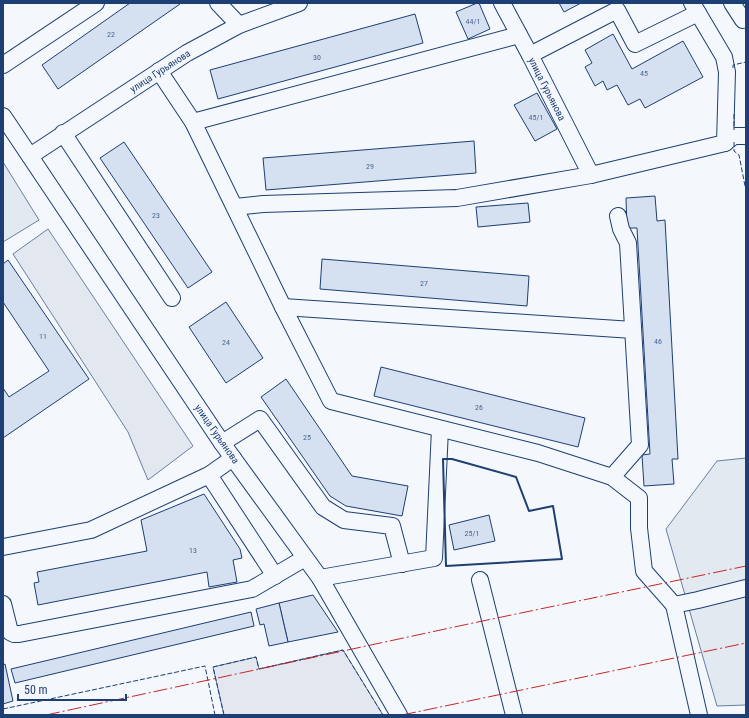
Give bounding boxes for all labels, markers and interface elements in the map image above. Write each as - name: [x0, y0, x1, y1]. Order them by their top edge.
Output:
- house number: 44/1: [466, 17, 480, 26]
- house number: 22: [107, 30, 115, 39]
- street label: улица Гурьянова: [128, 47, 192, 94]
- house number: 30: [313, 53, 321, 62]
- street label: улица Гурьянова: [526, 56, 568, 123]
- house number: 45: [640, 69, 648, 78]
- house number: 45/1: [529, 113, 543, 122]
- house number: 29: [366, 162, 374, 171]
- house number: 23: [152, 211, 160, 220]
- house number: 27: [420, 279, 428, 288]
- house number: 11: [39, 332, 47, 341]
- house number: 46: [654, 337, 662, 346]
- house number: 24: [222, 338, 230, 347]
- street label: улица Гурьянова: [193, 402, 242, 466]
- house number: 26: [475, 403, 483, 412]
- house number: 25: [303, 433, 311, 442]
- house number: 25/1: [465, 529, 479, 538]
- house number: 13: [189, 546, 197, 555]
- scale bar: [18, 676, 126, 702]
- text: 50 m: [24, 683, 48, 697]

